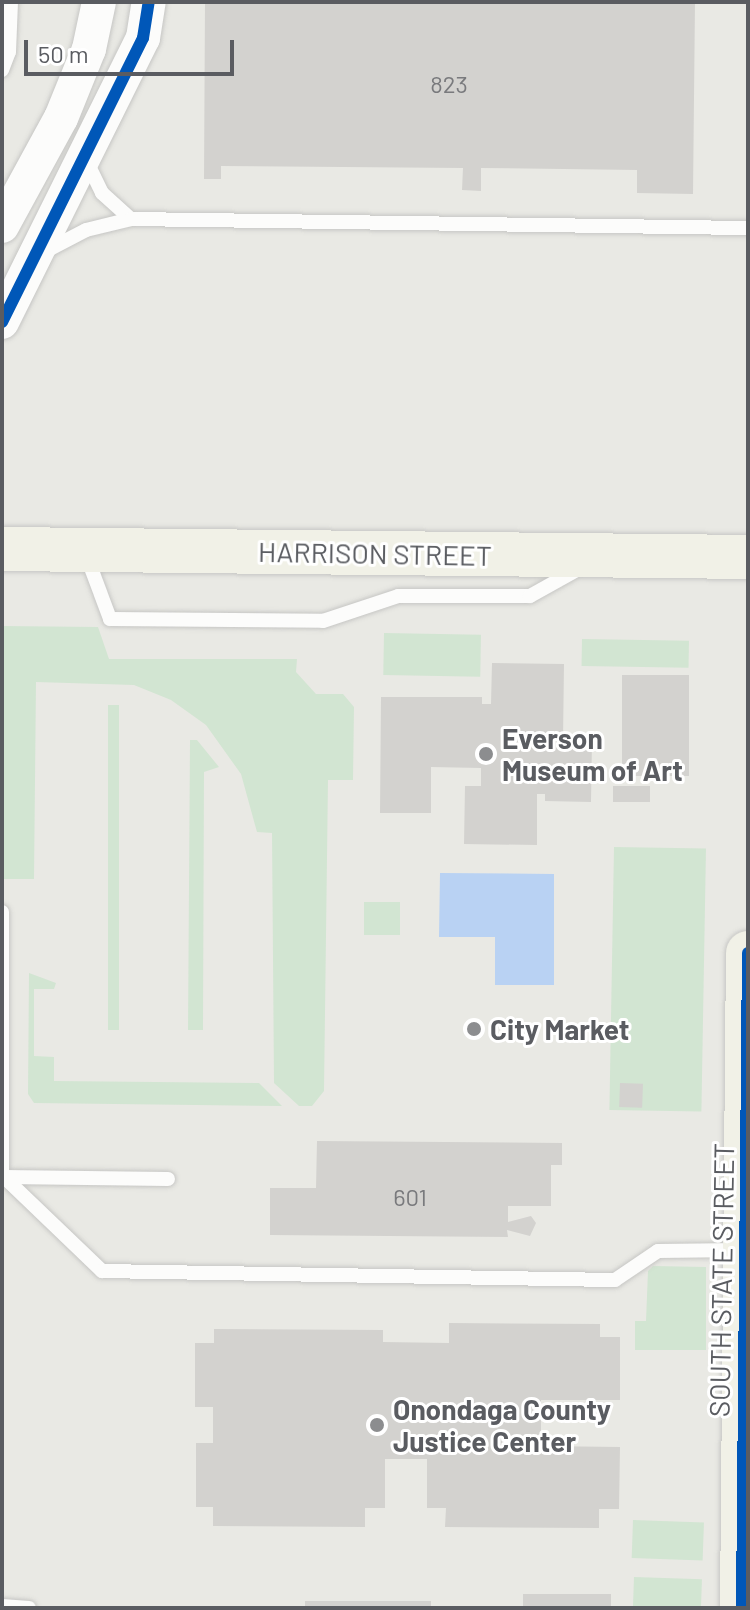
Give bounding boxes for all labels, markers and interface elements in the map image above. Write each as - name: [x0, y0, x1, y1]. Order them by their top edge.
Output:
- scale bar: [28, 24, 238, 74]
- text: 50 m: [38, 39, 89, 68]
- house number: 823: [430, 70, 468, 98]
- street label: HARRISON STREET: [258, 534, 492, 572]
- place label: Everson Museum of Art: [502, 721, 683, 787]
- marker: Everson Museum of Art: [477, 745, 495, 763]
- place label: City Market: [490, 1012, 629, 1046]
- marker: City Market: [465, 1020, 483, 1038]
- street label: SOUTH STATE STREET: [702, 1143, 740, 1417]
- house number: 601: [393, 1183, 427, 1211]
- place label: Onondaga County Justice Center: [393, 1392, 611, 1458]
- marker: Onondaga County Justice Center: [368, 1416, 386, 1434]

